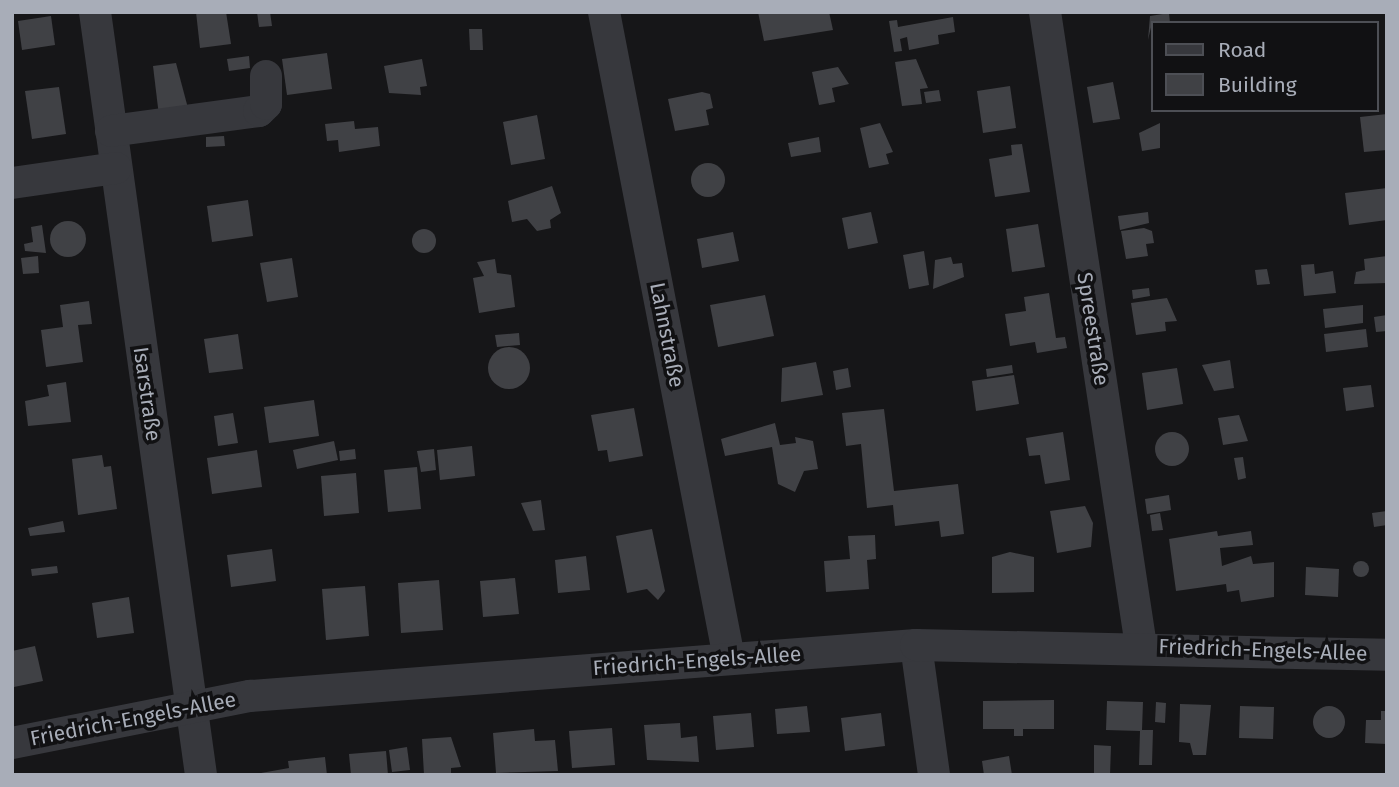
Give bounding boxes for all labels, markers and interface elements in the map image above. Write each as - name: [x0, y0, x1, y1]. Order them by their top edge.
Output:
- legend: [1150, 21, 1378, 112]
- text: Road: [1218, 37, 1266, 63]
- text: Building: [1218, 72, 1297, 98]
- street label: Spreestraße: [1072, 271, 1114, 387]
- street label: Lahnstraße: [644, 280, 690, 390]
- street label: Isarstraße: [128, 345, 166, 443]
- street label: Friedrich-Engels-Allee: [1158, 634, 1368, 666]
- street label: Friedrich-Engels-Allee: [592, 641, 802, 681]
- street label: Friedrich-Engels-Allee: [28, 687, 238, 751]

